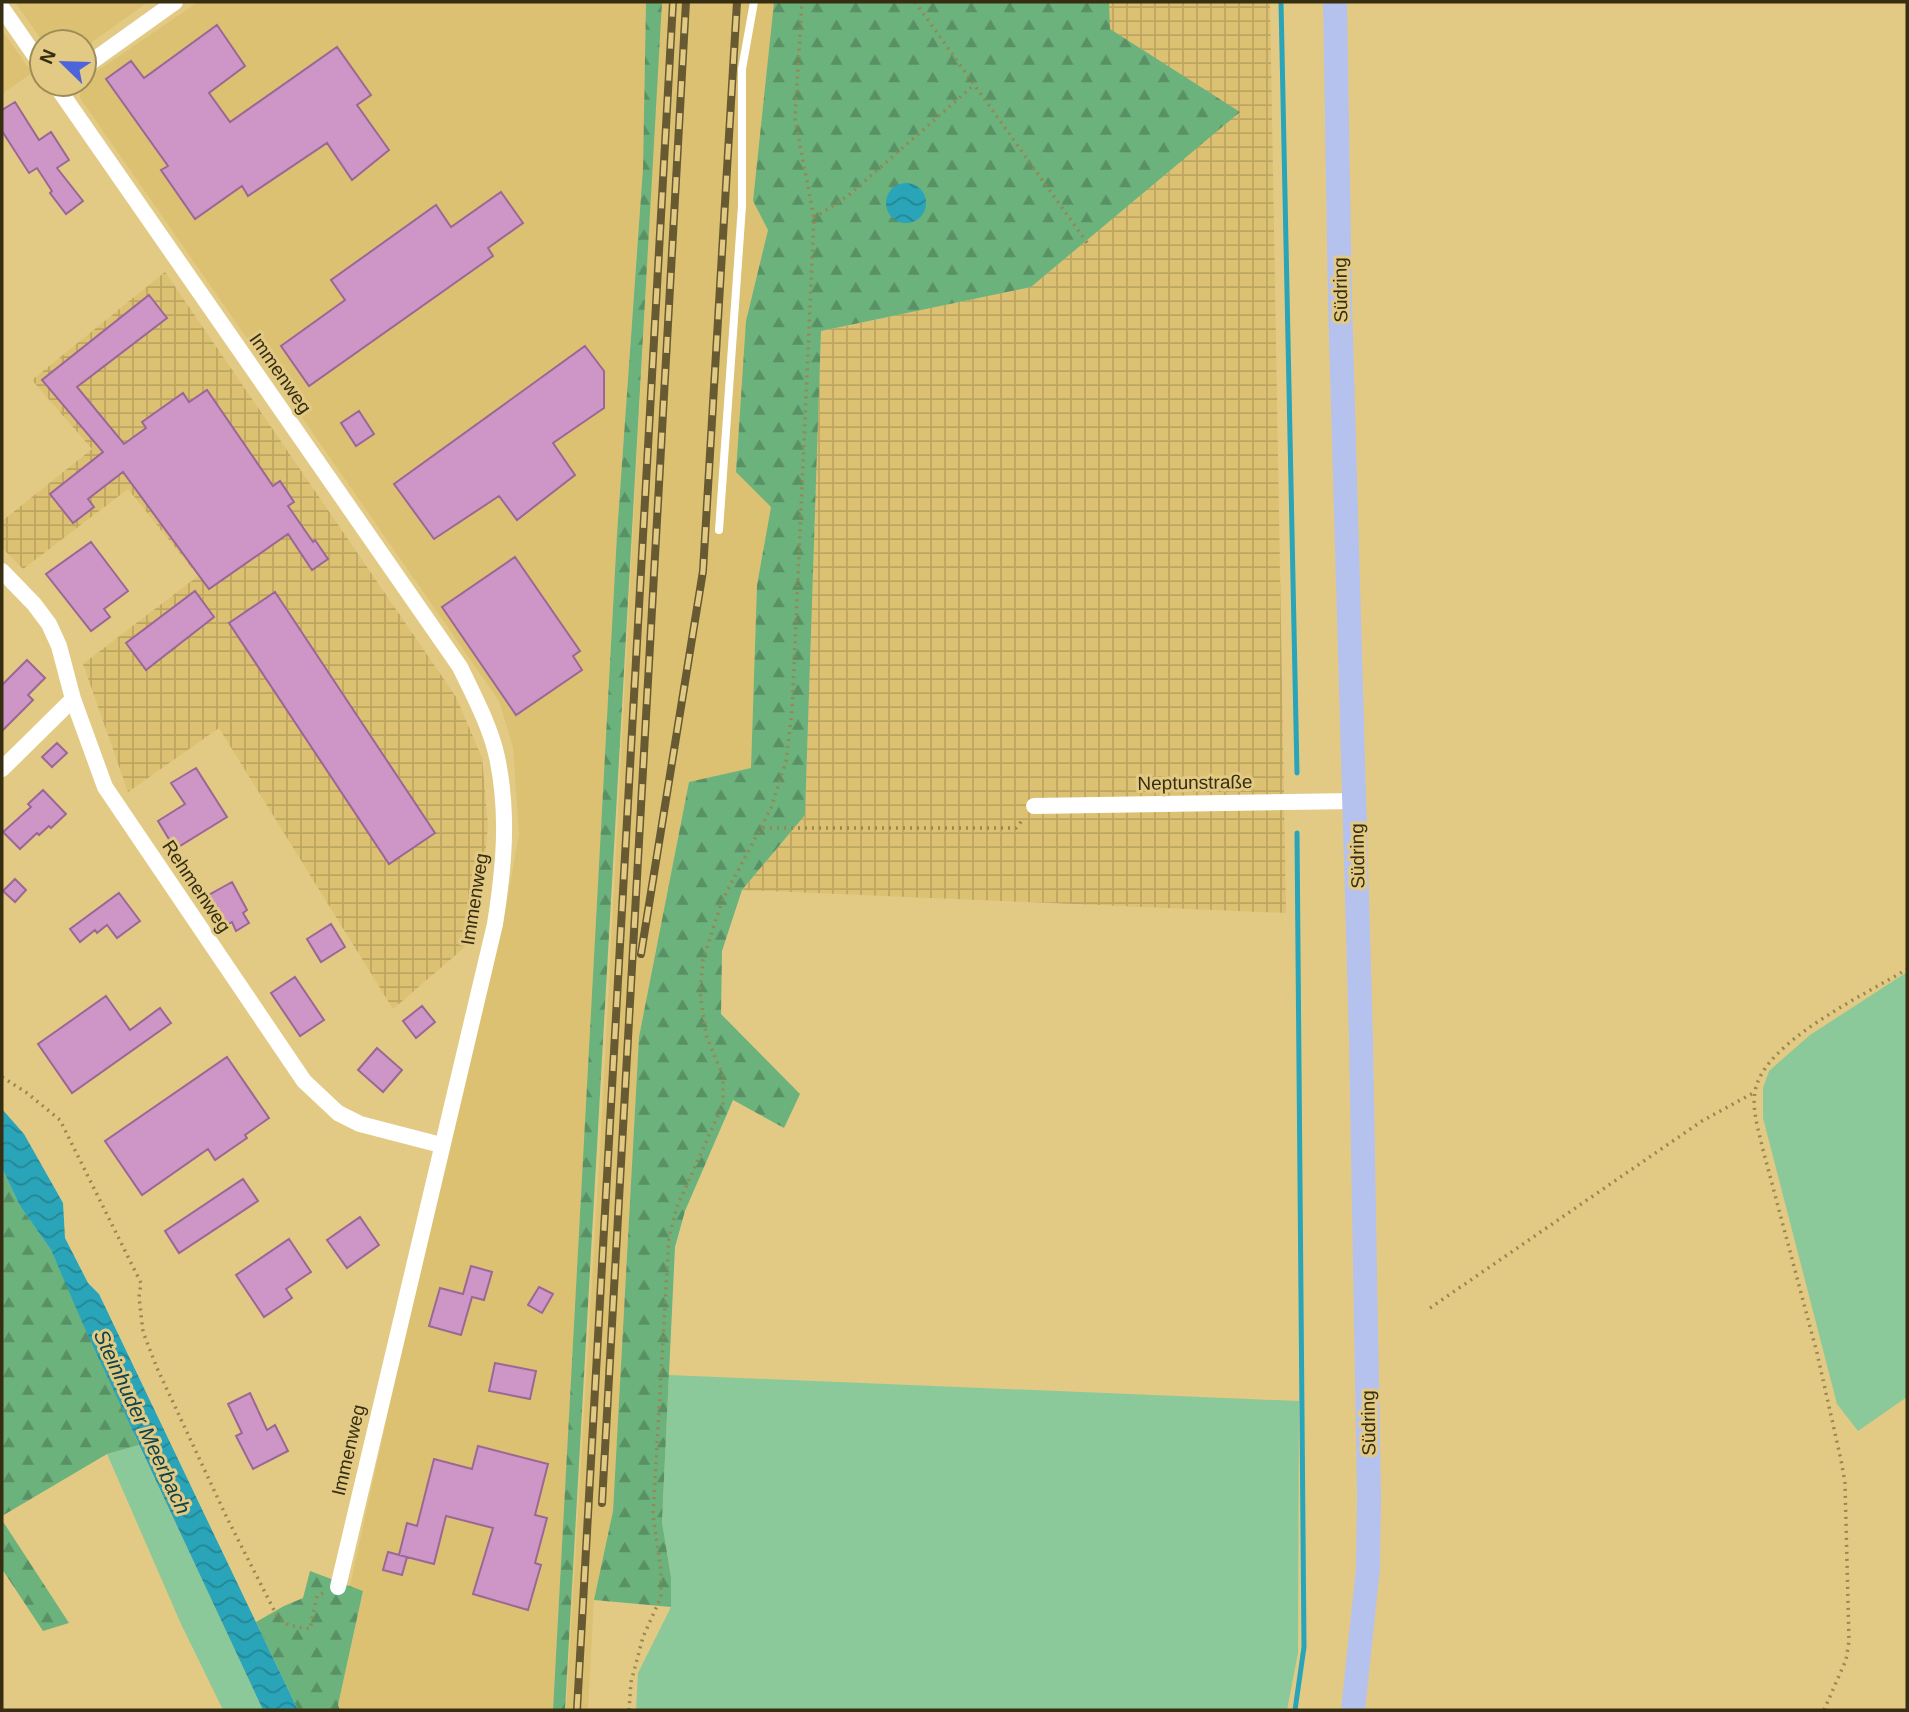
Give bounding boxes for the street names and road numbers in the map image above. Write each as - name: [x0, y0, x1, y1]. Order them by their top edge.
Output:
- street label: Südring: [1329, 257, 1352, 323]
- street label: Immenweg: [245, 329, 316, 417]
- street label: Neptunstraße: [1137, 771, 1253, 794]
- street label: Südring: [1346, 823, 1369, 889]
- street label: Rehmenweg: [158, 836, 235, 936]
- street label: Immenweg: [457, 852, 492, 947]
- street label: Südring: [1357, 1390, 1380, 1456]
- street label: Immenweg: [328, 1402, 369, 1498]

